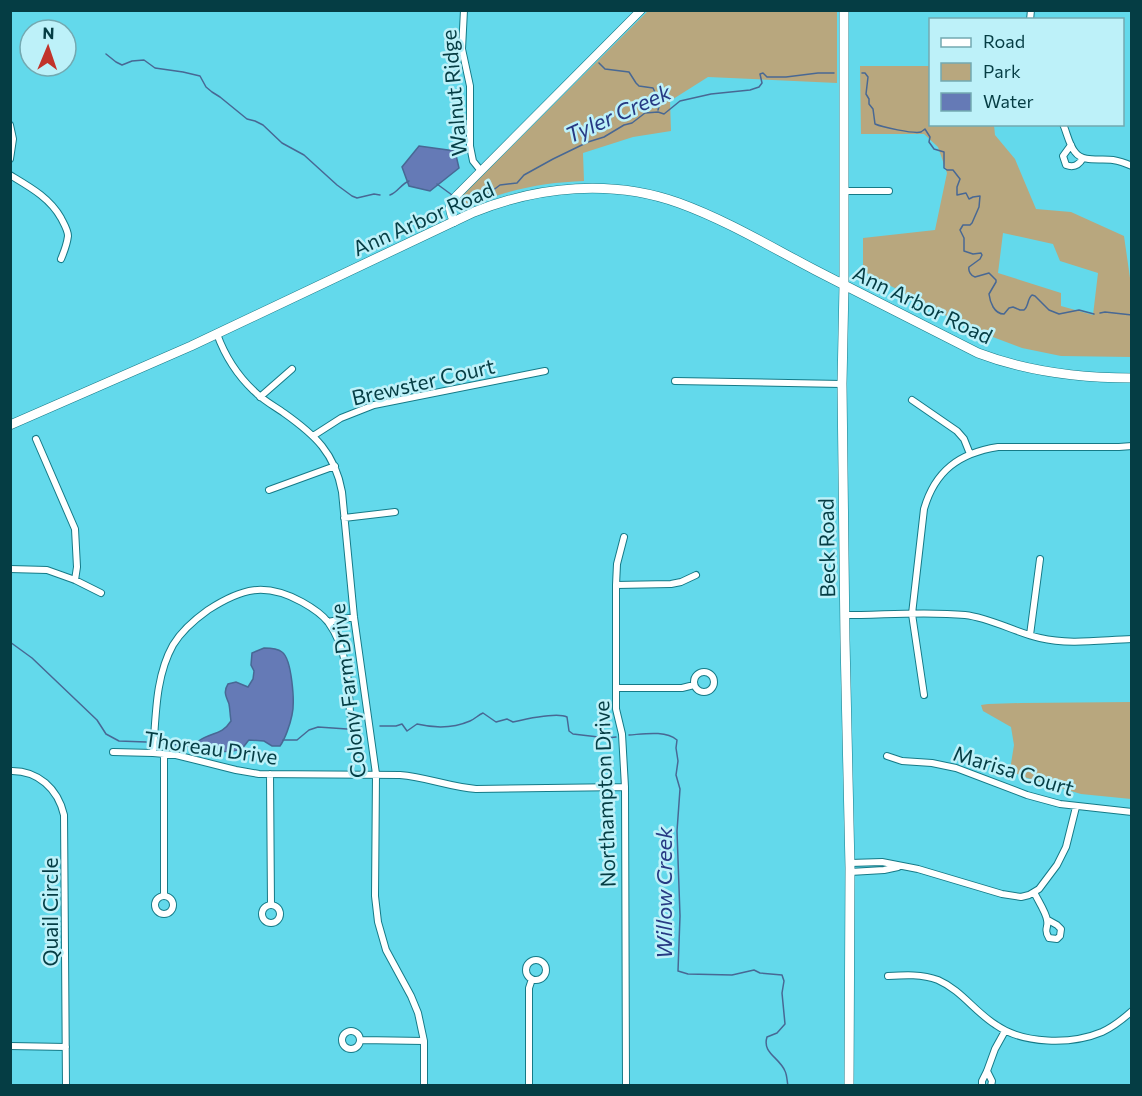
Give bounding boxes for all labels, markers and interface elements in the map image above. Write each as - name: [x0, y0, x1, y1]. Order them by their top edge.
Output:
- north arrow: [18, 18, 78, 78]
- legend: [929, 18, 1124, 126]
- text: N: [42, 23, 55, 42]
- street label: Walnut Ridge: [435, 29, 471, 157]
- text: Road: [983, 30, 1025, 52]
- text: Park: [983, 60, 1021, 82]
- water label: Tyler Creek: [561, 77, 676, 148]
- text: Water: [983, 90, 1034, 112]
- street label: Ann Arbor Road: [349, 176, 497, 260]
- street label: Ann Arbor Road: [849, 259, 997, 349]
- street label: Brewster Court: [349, 352, 497, 410]
- street label: Beck Road: [813, 498, 839, 598]
- street label: Colony Farm Drive: [324, 602, 370, 780]
- street label: Northampton Drive: [588, 700, 620, 888]
- street label: Thoreau Drive: [143, 725, 279, 769]
- street label: Marisa Court: [951, 740, 1077, 800]
- water label: Willow Creek: [650, 826, 677, 959]
- street label: Quail Circle: [37, 857, 62, 967]

